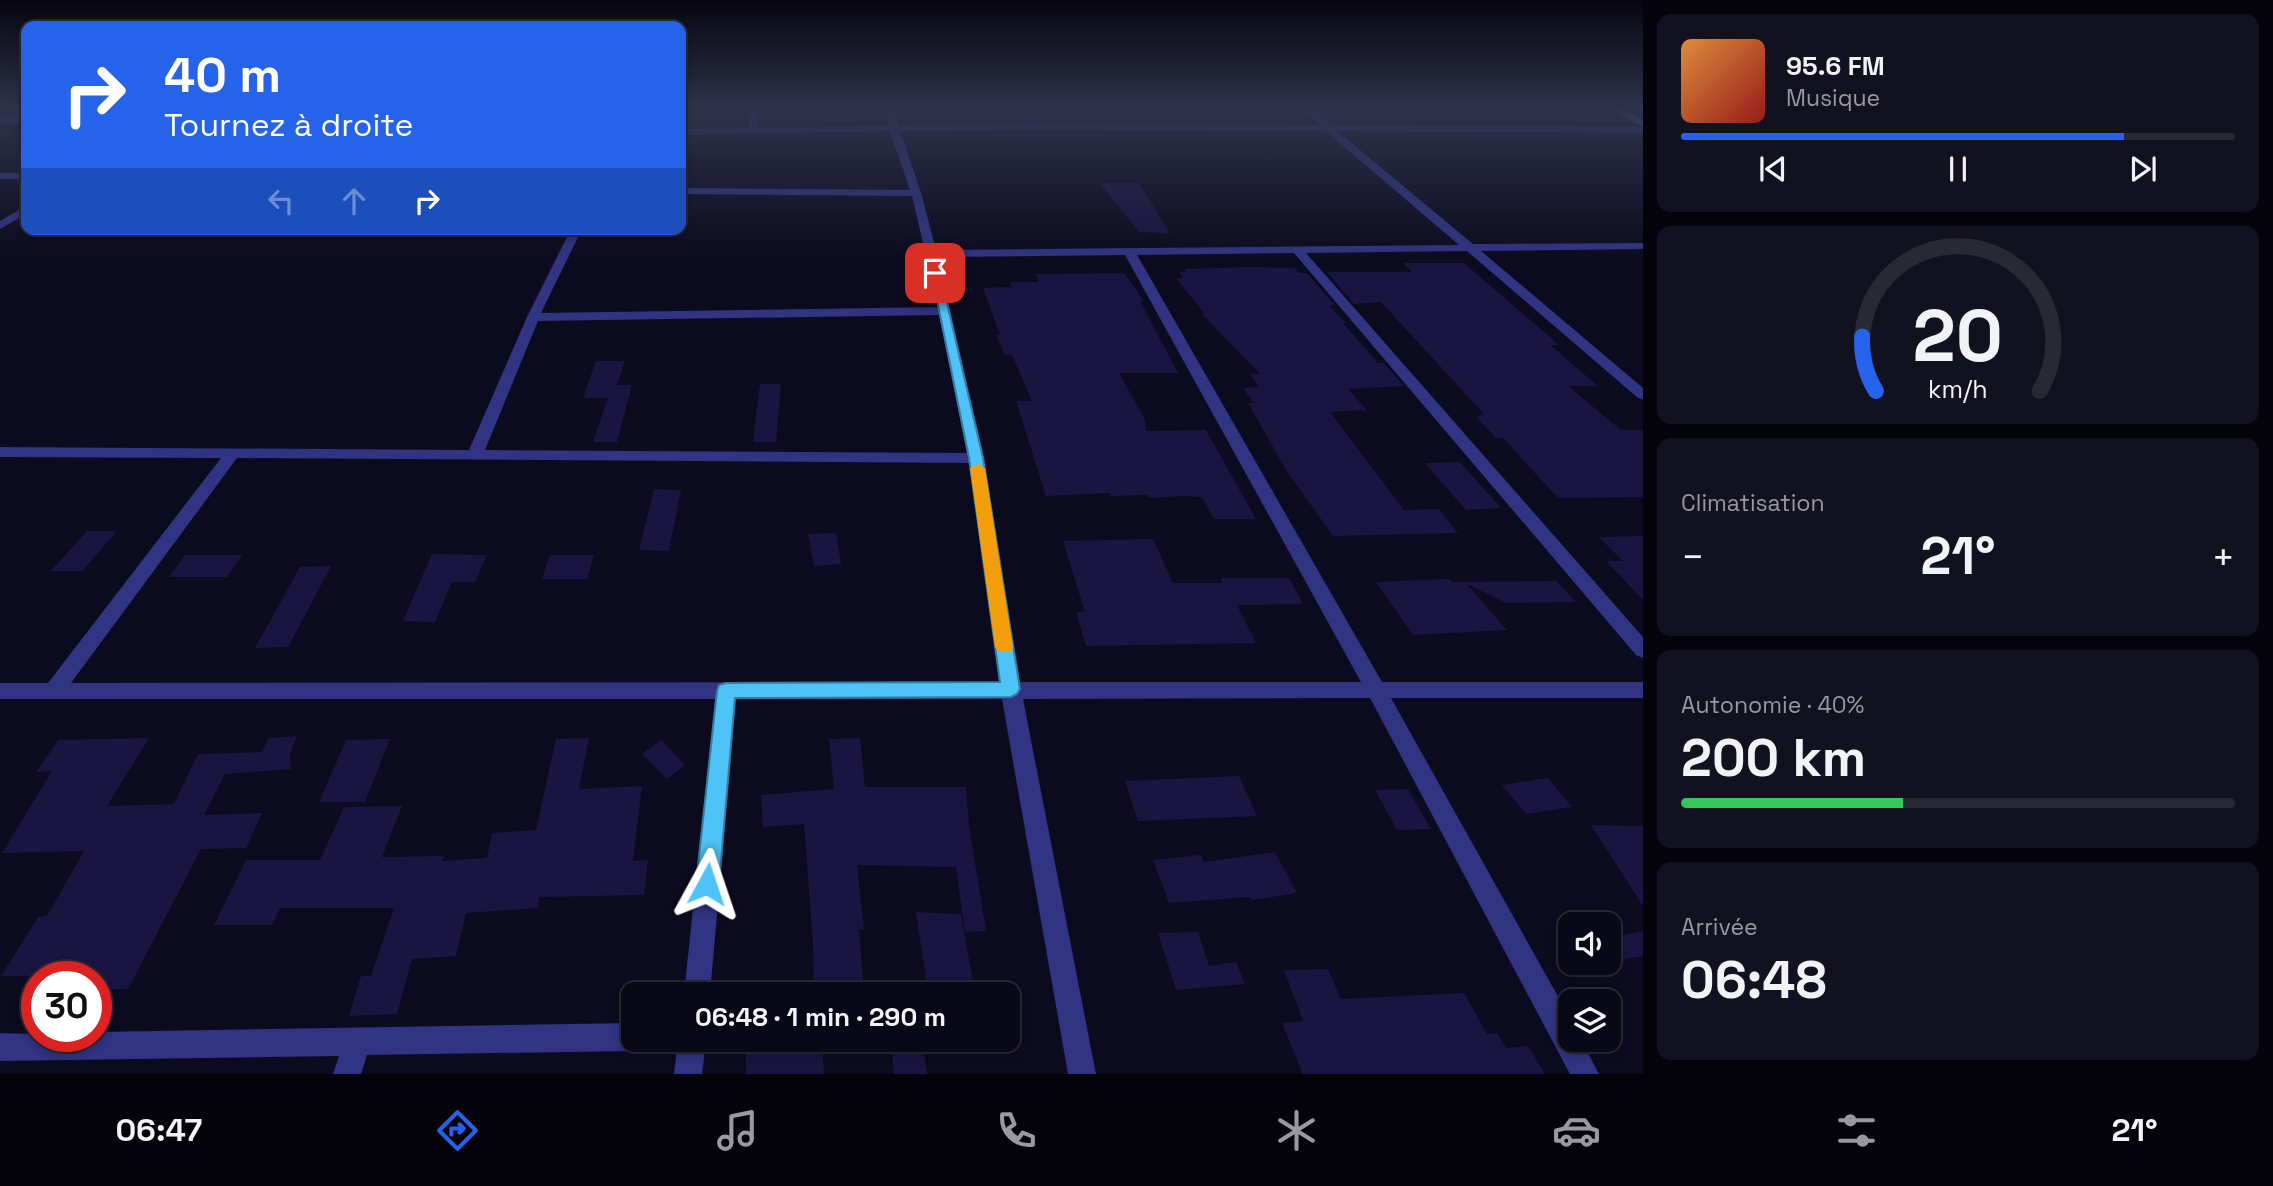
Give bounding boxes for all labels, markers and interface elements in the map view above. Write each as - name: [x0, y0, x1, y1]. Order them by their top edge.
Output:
- text: 40 m: [164, 44, 281, 106]
- icon: right: [49, 49, 140, 140]
- text: 95.6 FM: [1786, 49, 1885, 83]
- text: Musique: [1786, 83, 1880, 113]
- text: Tournez à droite: [164, 105, 413, 145]
- icon: previous: [1754, 150, 1792, 188]
- icon: pause: [1939, 150, 1977, 188]
- icon: next: [2124, 150, 2162, 188]
- icon: left: [262, 182, 300, 220]
- icon: ahead: [335, 182, 373, 220]
- icon: right: [408, 182, 446, 220]
- pin: [905, 243, 965, 303]
- icon: arrive: [916, 254, 954, 292]
- text: 20: [1913, 289, 2003, 382]
- text: km/h: [1928, 373, 1988, 405]
- text: Climatisation: [1681, 488, 1825, 518]
- text: 21°: [1921, 523, 1995, 589]
- text: −: [1681, 533, 1705, 581]
- text: +: [2211, 533, 2235, 581]
- text: Autonomie · 40%: [1681, 690, 1864, 720]
- text: 200 km: [1681, 725, 1866, 791]
- position arrow: [670, 847, 744, 921]
- map controls: [1558, 912, 1621, 1052]
- button: sound: [1558, 912, 1621, 975]
- text: Arrivée: [1681, 912, 1758, 942]
- text: 06:48: [1681, 947, 1827, 1013]
- speed limit sign: 30: [21, 961, 112, 1052]
- button: layers: [1558, 989, 1621, 1052]
- text: 06:48 · 1 min · 290 m: [695, 1000, 946, 1034]
- icon: directions: [433, 1106, 482, 1155]
- icon: music: [713, 1106, 762, 1155]
- icon: phone: [992, 1106, 1041, 1155]
- icon: climate: [1272, 1106, 1321, 1155]
- icon: car: [1552, 1106, 1601, 1155]
- icon: filters: [1832, 1106, 1881, 1155]
- text: 06:47: [115, 1110, 202, 1150]
- text: 21°: [2111, 1110, 2158, 1150]

